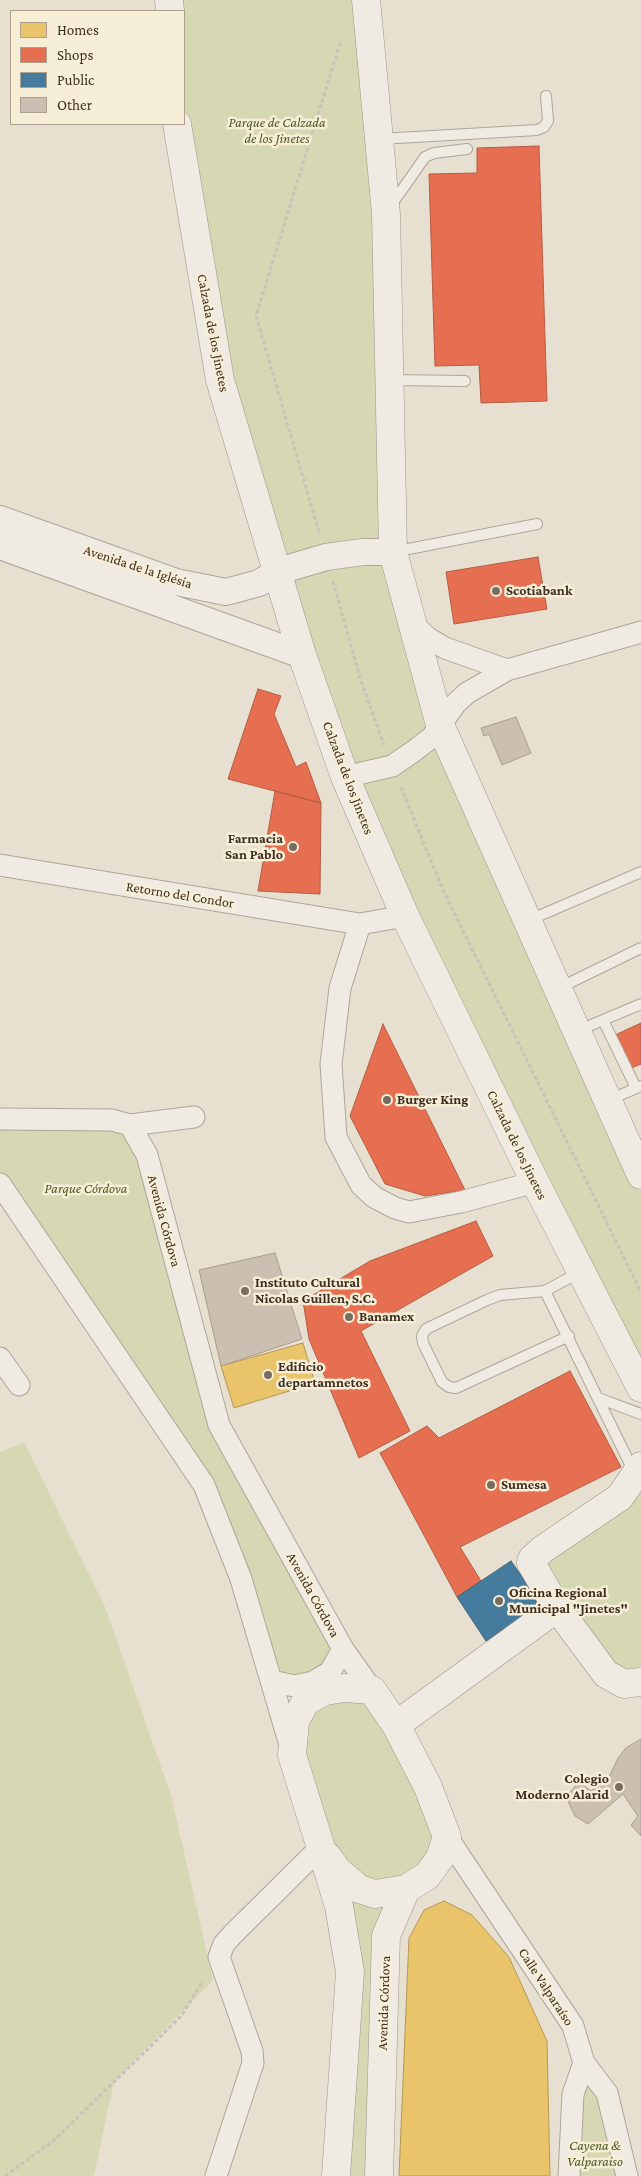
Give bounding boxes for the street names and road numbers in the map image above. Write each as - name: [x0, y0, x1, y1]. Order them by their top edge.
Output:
- street label: Calzada de los Jinetes: [193, 273, 233, 393]
- street label: Avenida de la Iglésia: [82, 542, 194, 592]
- street label: Calzada de los Jinetes: [319, 719, 377, 837]
- street label: Retorno del Condor: [125, 878, 235, 912]
- street label: Calzada de los Jinetes: [483, 1087, 551, 1203]
- street label: Avenida Córdova: [144, 1173, 184, 1269]
- street label: Avenida Córdova: [283, 1550, 343, 1640]
- street label: Calle Valparaíso: [515, 1945, 577, 2029]
- street label: Avenida Córdova: [374, 1955, 394, 2051]

